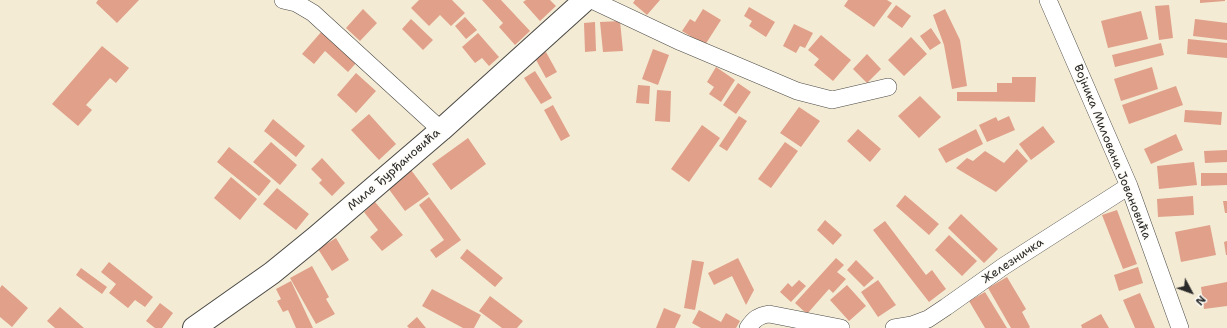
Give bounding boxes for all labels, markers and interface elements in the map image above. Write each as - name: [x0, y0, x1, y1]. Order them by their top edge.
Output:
- street label: Војника Милована Јовановића: [1070, 62, 1154, 242]
- street label: Миле Ђурђановића: [345, 126, 443, 214]
- street label: Железничка: [980, 235, 1046, 287]
- north arrow: [1171, 272, 1211, 312]
- text: N: [1192, 292, 1209, 308]

